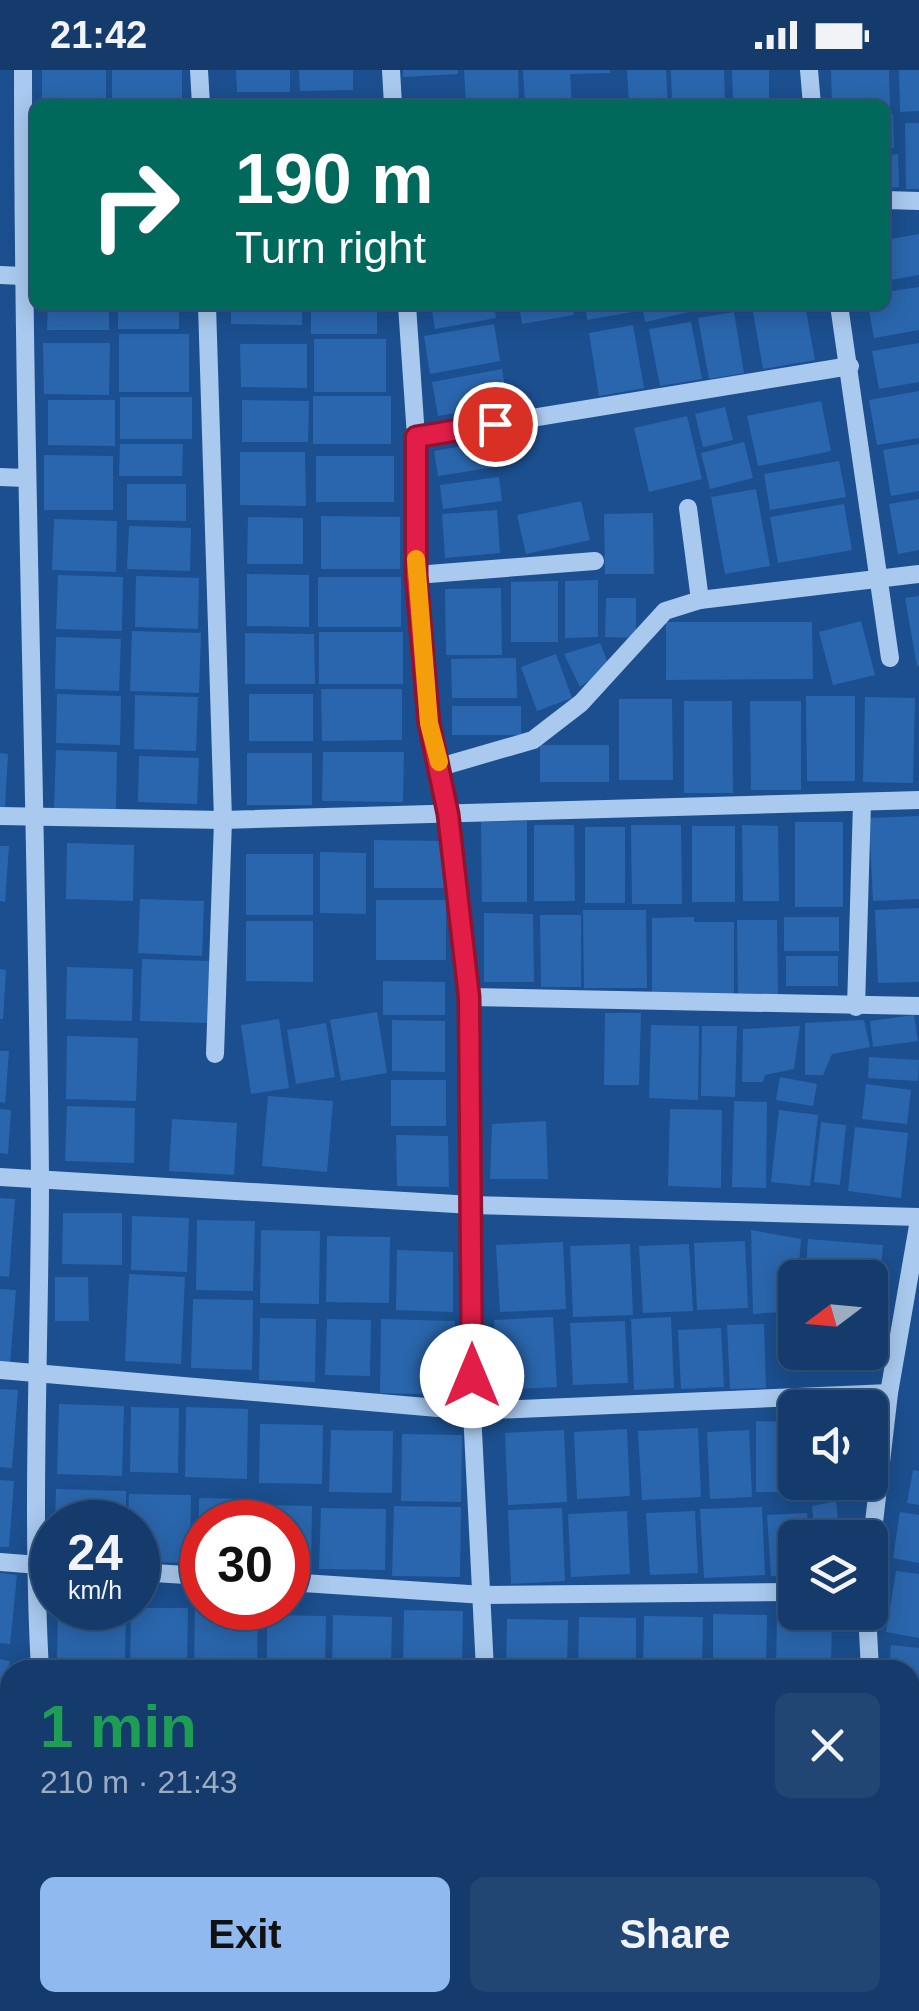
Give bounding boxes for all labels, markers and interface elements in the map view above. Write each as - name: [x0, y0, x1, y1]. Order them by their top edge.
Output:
- text: 21:42: [50, 14, 147, 56]
- icon: right: [70, 140, 200, 270]
- text: 190 m: [235, 140, 433, 218]
- text: Turn right: [235, 222, 426, 273]
- pin: [453, 382, 538, 467]
- icon: arrive: [468, 397, 523, 452]
- north arrow: [778, 1260, 888, 1370]
- map controls: [778, 1260, 888, 1630]
- position arrow: [420, 1324, 524, 1428]
- button: sound: [778, 1390, 888, 1500]
- speed limit sign: 30: [180, 1500, 310, 1630]
- button: layers: [778, 1520, 888, 1630]
- text: 24: [67, 1525, 123, 1581]
- text: km/h: [68, 1576, 122, 1604]
- text: 1 min: [40, 1693, 197, 1760]
- button: close: [775, 1693, 880, 1798]
- text: 210 m · 21:43: [40, 1764, 237, 1800]
- button: Exit: [40, 1877, 450, 1992]
- button: Share: [470, 1877, 880, 1992]

